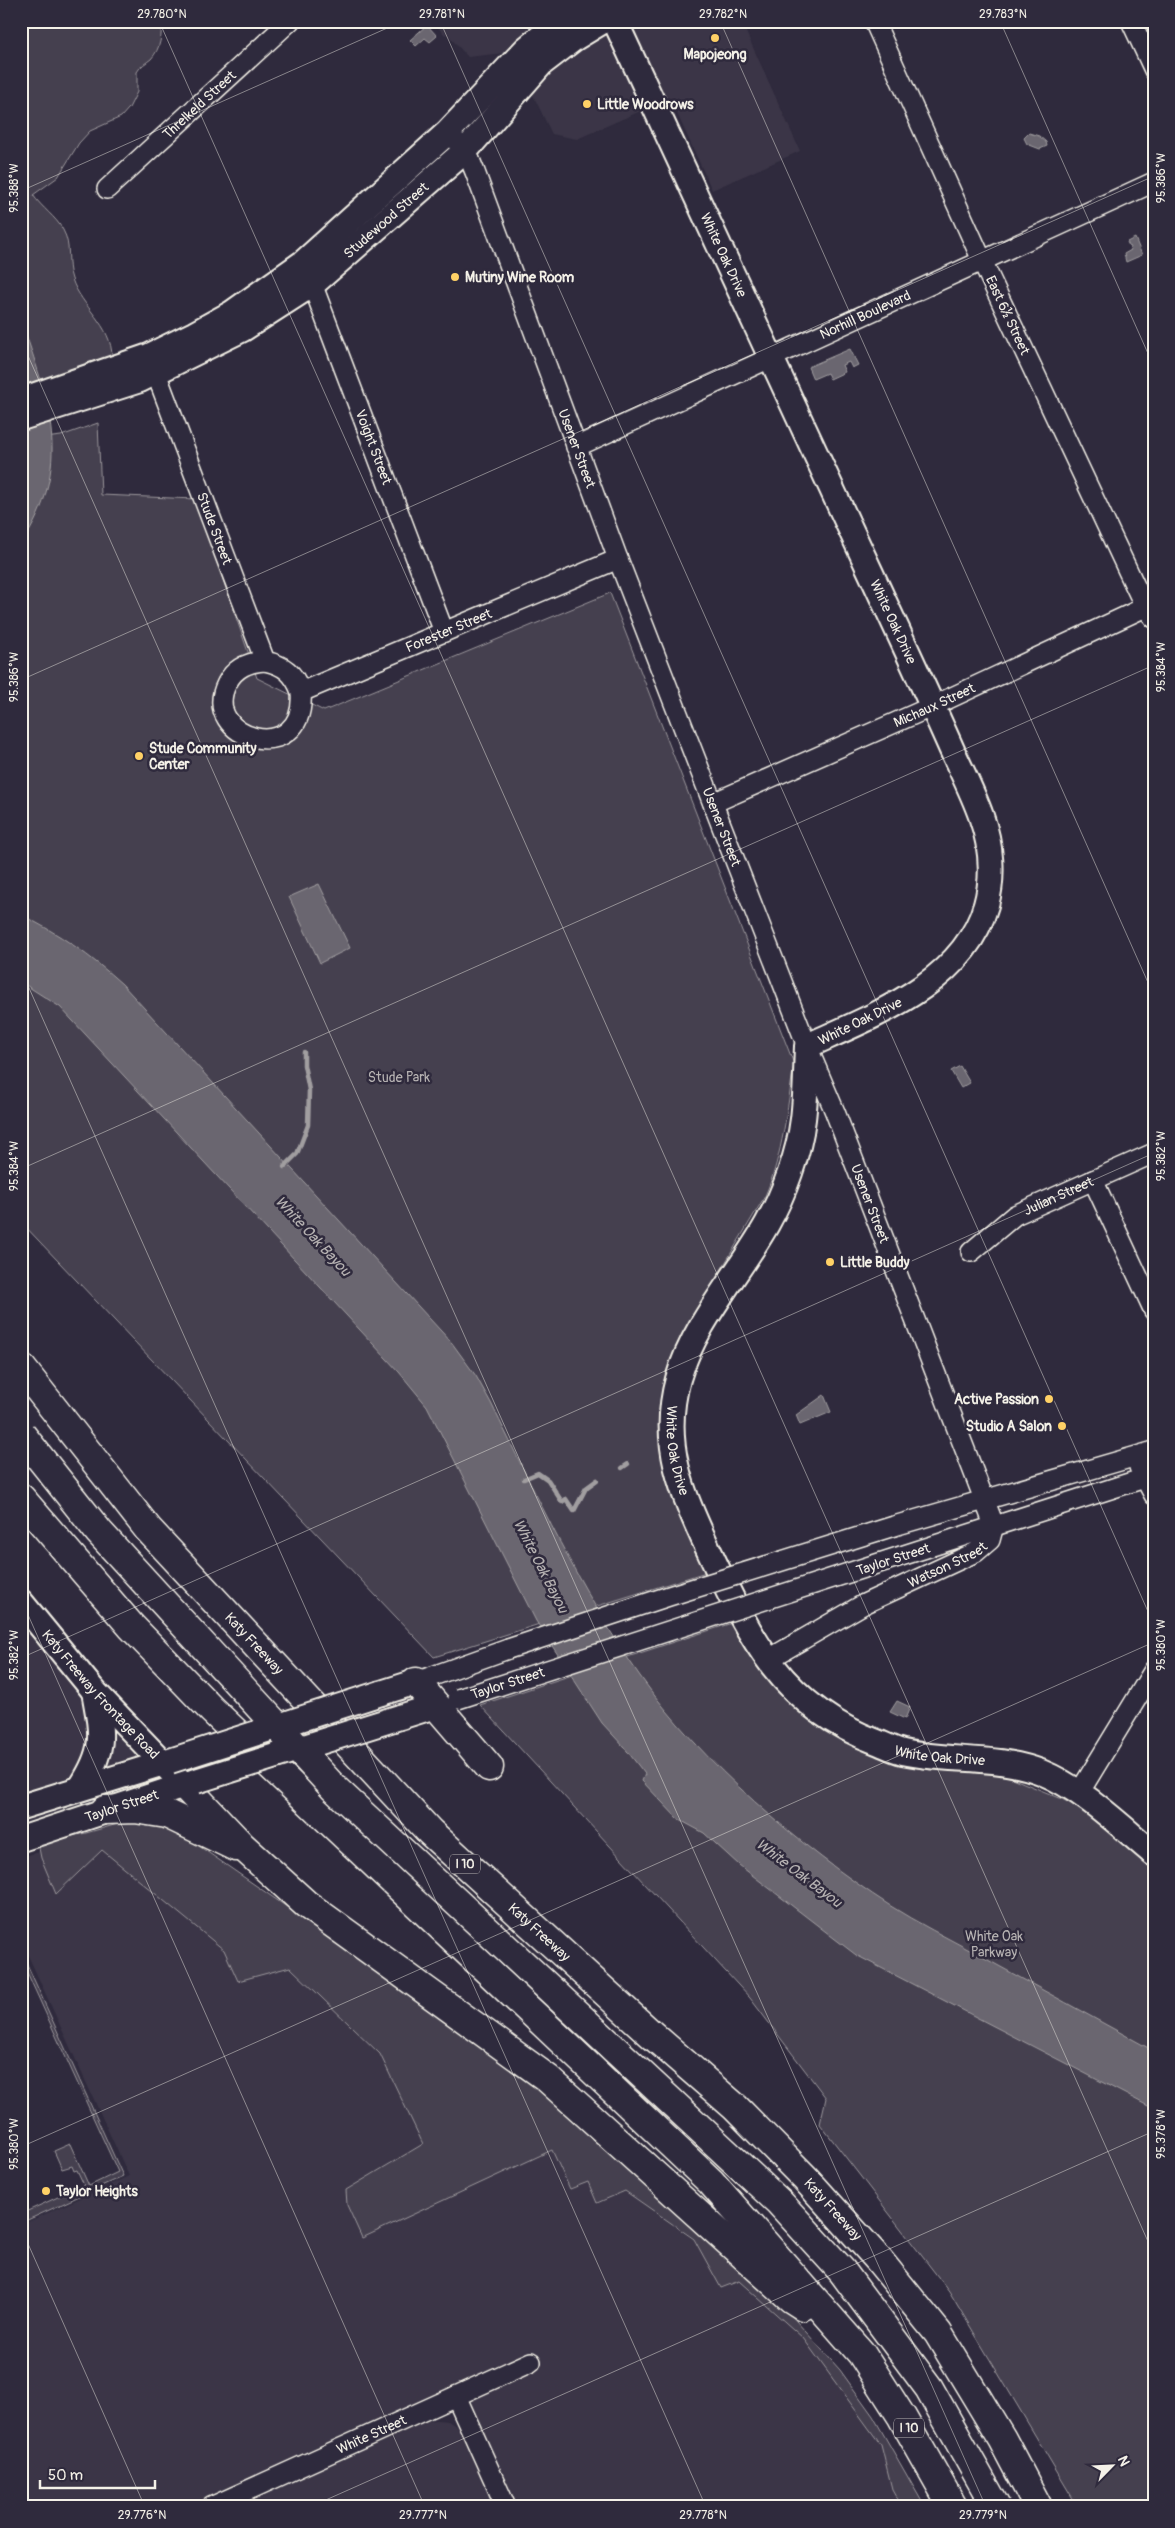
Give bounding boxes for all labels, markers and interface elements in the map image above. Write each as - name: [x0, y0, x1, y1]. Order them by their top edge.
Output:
- text: 29.780°N: [137, 7, 187, 22]
- text: 29.781°N: [419, 7, 465, 22]
- text: 29.782°N: [699, 7, 747, 22]
- text: 29.783°N: [979, 7, 1027, 22]
- marker: Mapojeong: [709, 32, 721, 44]
- place label: Mapojeong: [683, 46, 747, 63]
- street label: Threlkeld Street: [159, 67, 240, 143]
- place label: Little Woodrows: [597, 96, 694, 113]
- marker: Little Woodrows: [581, 98, 593, 110]
- text: 95.386°W: [1154, 153, 1169, 203]
- text: 95.388°W: [7, 163, 22, 213]
- street label: Studewood Street: [340, 179, 432, 262]
- street label: White Oak Drive: [697, 210, 751, 300]
- place label: Mutiny Wine Room: [465, 269, 575, 286]
- marker: Mutiny Wine Room: [449, 271, 461, 283]
- street label: East 6½ Street: [982, 273, 1033, 358]
- street label: Norhill Boulevard: [817, 287, 914, 343]
- street label: Voight Street: [351, 407, 395, 487]
- street label: Usener Street: [554, 407, 599, 491]
- street label: Stude Street: [193, 490, 236, 567]
- street label: White Oak Drive: [866, 577, 920, 667]
- street label: Forester Street: [403, 605, 495, 656]
- text: 95.384°W: [1154, 642, 1169, 692]
- text: 95.386°W: [7, 652, 22, 702]
- street label: Michaux Street: [891, 679, 978, 731]
- place label: Stude Community Center: [149, 740, 256, 773]
- marker: Stude Community Center: [133, 750, 145, 762]
- street label: Usener Street: [698, 785, 745, 869]
- street label: White Oak Drive: [816, 994, 905, 1049]
- park label: Stude Park: [368, 1069, 430, 1086]
- text: 95.382°W: [1154, 1131, 1169, 1181]
- text: 95.384°W: [7, 1141, 22, 1191]
- street label: Usener Street: [847, 1162, 893, 1246]
- street label: Julian Street: [1021, 1173, 1096, 1219]
- water label: White Oak Bayou: [271, 1192, 356, 1281]
- place label: Little Buddy: [840, 1254, 910, 1271]
- marker: Little Buddy: [824, 1256, 836, 1268]
- place label: Active Passion: [954, 1391, 1039, 1408]
- marker: Active Passion: [1043, 1393, 1055, 1405]
- street label: White Oak Drive: [662, 1405, 693, 1498]
- place label: Studio A Salon: [966, 1418, 1052, 1435]
- marker: Studio A Salon: [1056, 1420, 1068, 1432]
- water label: White Oak Bayou: [509, 1516, 573, 1618]
- street label: Watson Street: [905, 1538, 991, 1592]
- street label: Taylor Street: [854, 1539, 932, 1579]
- street label: Katy Freeway: [221, 1609, 287, 1678]
- text: 95.380°W: [1154, 1619, 1169, 1671]
- street label: Katy Freeway Frontage Road: [38, 1626, 163, 1763]
- text: 95.382°W: [7, 1630, 22, 1680]
- street label: Taylor Street: [469, 1664, 547, 1703]
- street label: White Oak Drive: [892, 1742, 986, 1769]
- street label: Taylor Street: [83, 1786, 161, 1826]
- water label: White Oak Bayou: [752, 1835, 847, 1913]
- road number: I 10: [450, 1855, 480, 1874]
- street label: Katy Freeway: [505, 1900, 574, 1965]
- park label: White Oak Parkway: [965, 1928, 1023, 1961]
- text: 95.378°W: [1154, 2109, 1169, 2159]
- text: 95.380°W: [7, 2118, 22, 2170]
- street label: Katy Freeway: [800, 2175, 865, 2244]
- place label: Taylor Heights: [55, 2183, 138, 2200]
- marker: Taylor Heights: [40, 2185, 52, 2197]
- street label: White Street: [334, 2411, 409, 2458]
- road number: I 10: [894, 2418, 924, 2438]
- north arrow: [1088, 2440, 1138, 2490]
- text: N: [1114, 2453, 1133, 2469]
- scale bar: [40, 2458, 155, 2490]
- text: 50 m: [48, 2466, 83, 2485]
- text: 29.776°N: [118, 2508, 166, 2523]
- text: 29.777°N: [399, 2508, 447, 2523]
- text: 29.778°N: [679, 2508, 727, 2523]
- text: 29.779°N: [959, 2508, 1007, 2523]

